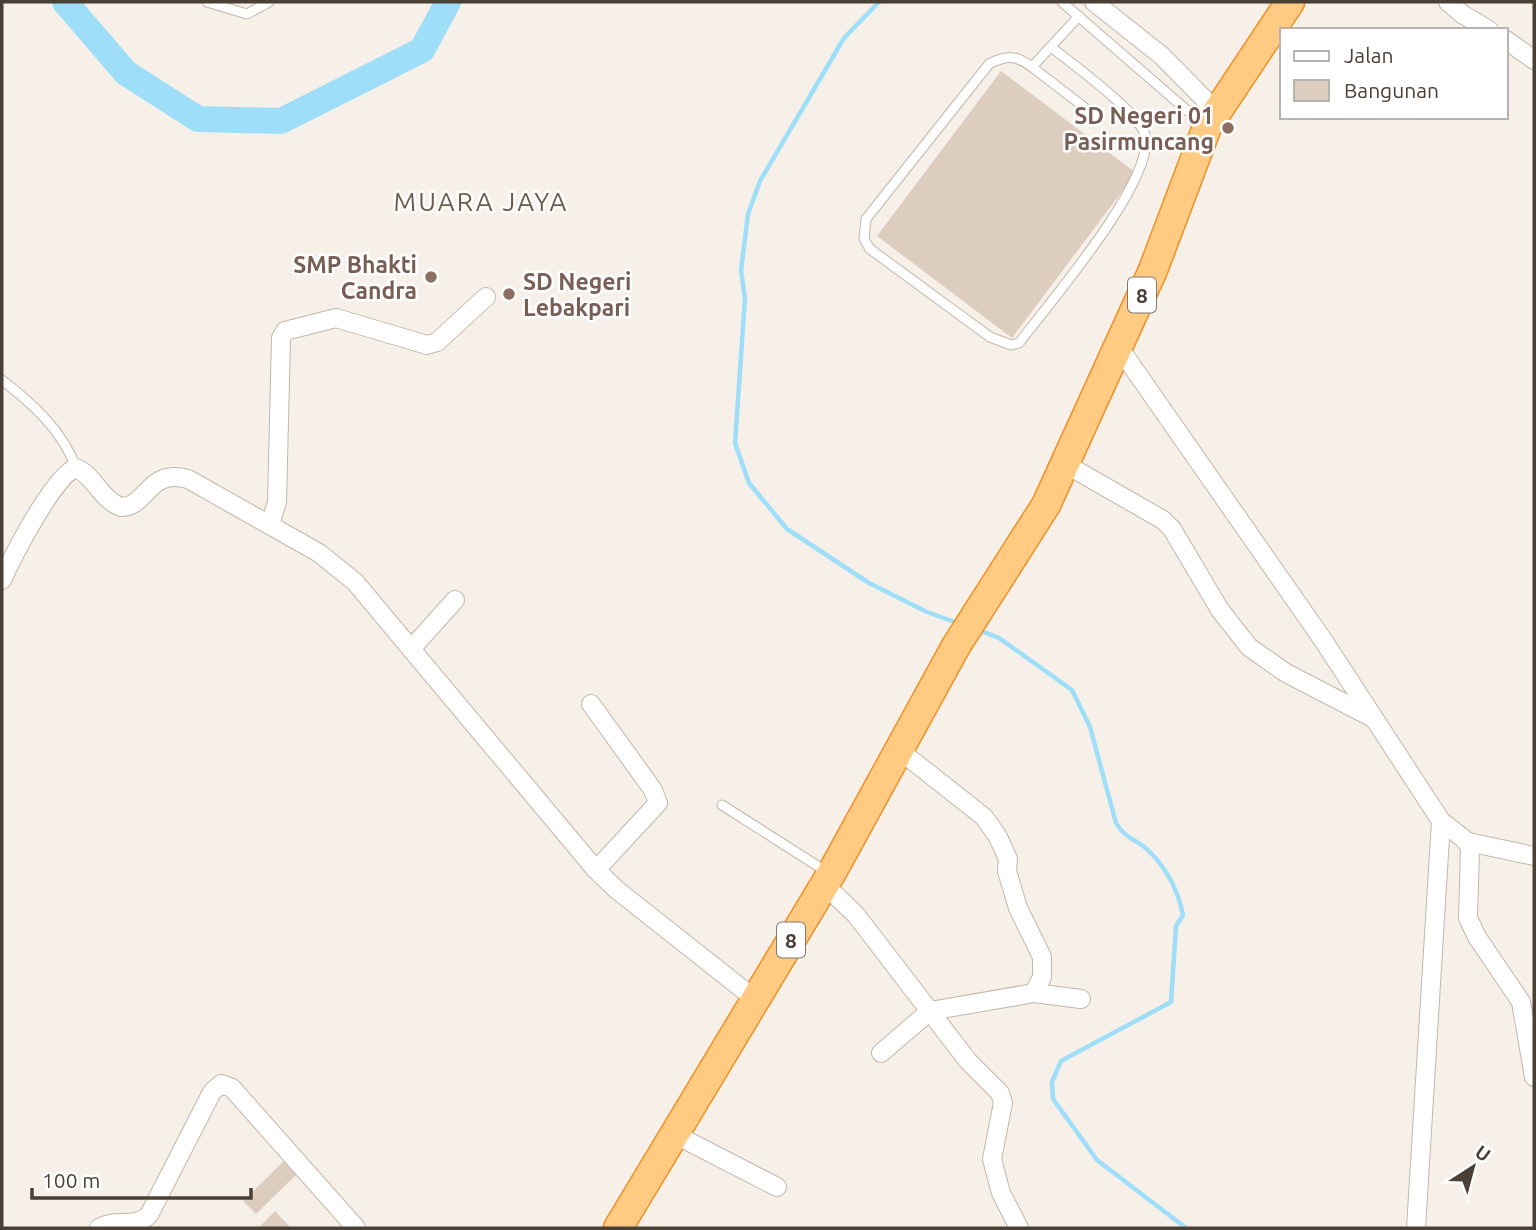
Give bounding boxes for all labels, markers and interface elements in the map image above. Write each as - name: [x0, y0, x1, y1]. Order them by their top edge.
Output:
- legend: [1280, 28, 1508, 119]
- text: Jalan: [1344, 43, 1393, 67]
- text: Bangunan: [1344, 78, 1439, 102]
- place label: SD Negeri 01 Pasirmuncang: [1064, 103, 1214, 154]
- marker: SD Negeri 01 Pasirmuncang: [1220, 120, 1236, 136]
- district label: MUARA JAYA: [394, 187, 568, 216]
- place label: SMP Bhakti Candra: [293, 252, 417, 303]
- marker: SMP Bhakti Candra: [423, 269, 439, 285]
- place label: SD Negeri Lebakpari: [523, 269, 631, 320]
- road number: 8: [1128, 278, 1156, 312]
- marker: SD Negeri Lebakpari: [501, 286, 517, 302]
- road number: 8: [777, 922, 805, 958]
- north arrow: [1438, 1132, 1508, 1202]
- text: U: [1471, 1140, 1495, 1166]
- scale bar: [32, 1156, 250, 1200]
- text: 100 m: [42, 1168, 100, 1192]

